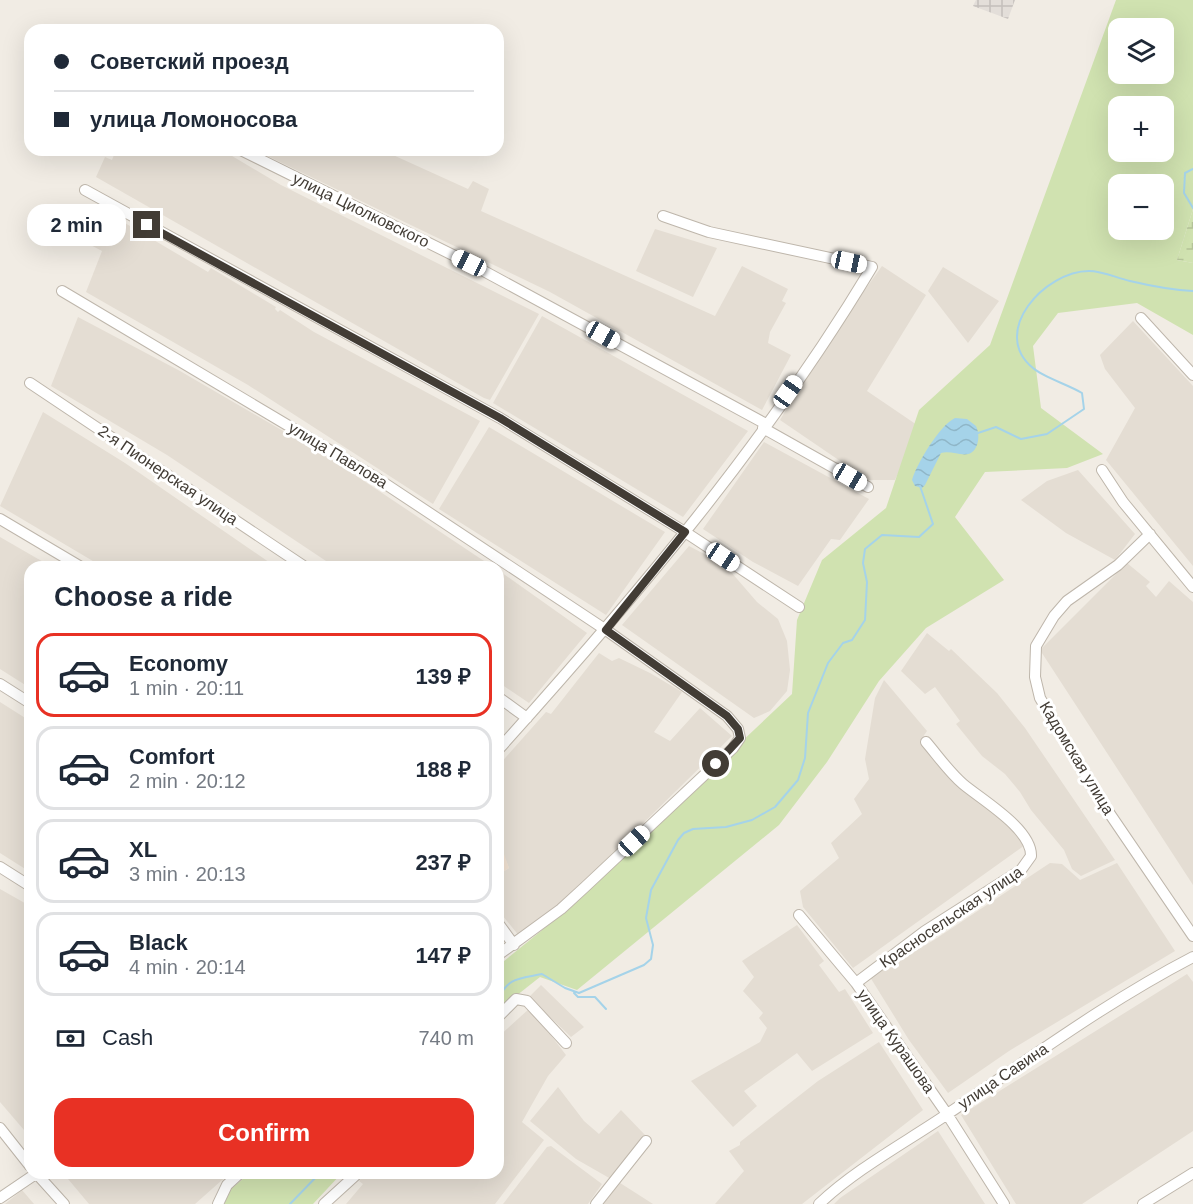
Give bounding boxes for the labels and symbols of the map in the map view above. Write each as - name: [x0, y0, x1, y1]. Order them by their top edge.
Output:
- street label: улица Циолковского: [290, 169, 432, 251]
- callout: 2 min: [27, 204, 126, 246]
- route end: [133, 211, 160, 238]
- car: [449, 247, 489, 279]
- car: [830, 249, 868, 275]
- car: [583, 318, 623, 352]
- car: [770, 372, 806, 412]
- street label: улица Павлова: [285, 419, 391, 491]
- street label: 2-я Пионерская улица: [95, 422, 241, 528]
- car: [830, 460, 870, 494]
- car: [703, 539, 743, 575]
- street label: Кадомская улица: [1037, 698, 1118, 818]
- route start: [702, 750, 729, 777]
- car: [615, 822, 653, 860]
- street label: Красносельская улица: [877, 863, 1026, 971]
- street label: улица Курашова: [854, 986, 938, 1096]
- street label: улица Савина: [955, 1040, 1051, 1112]

